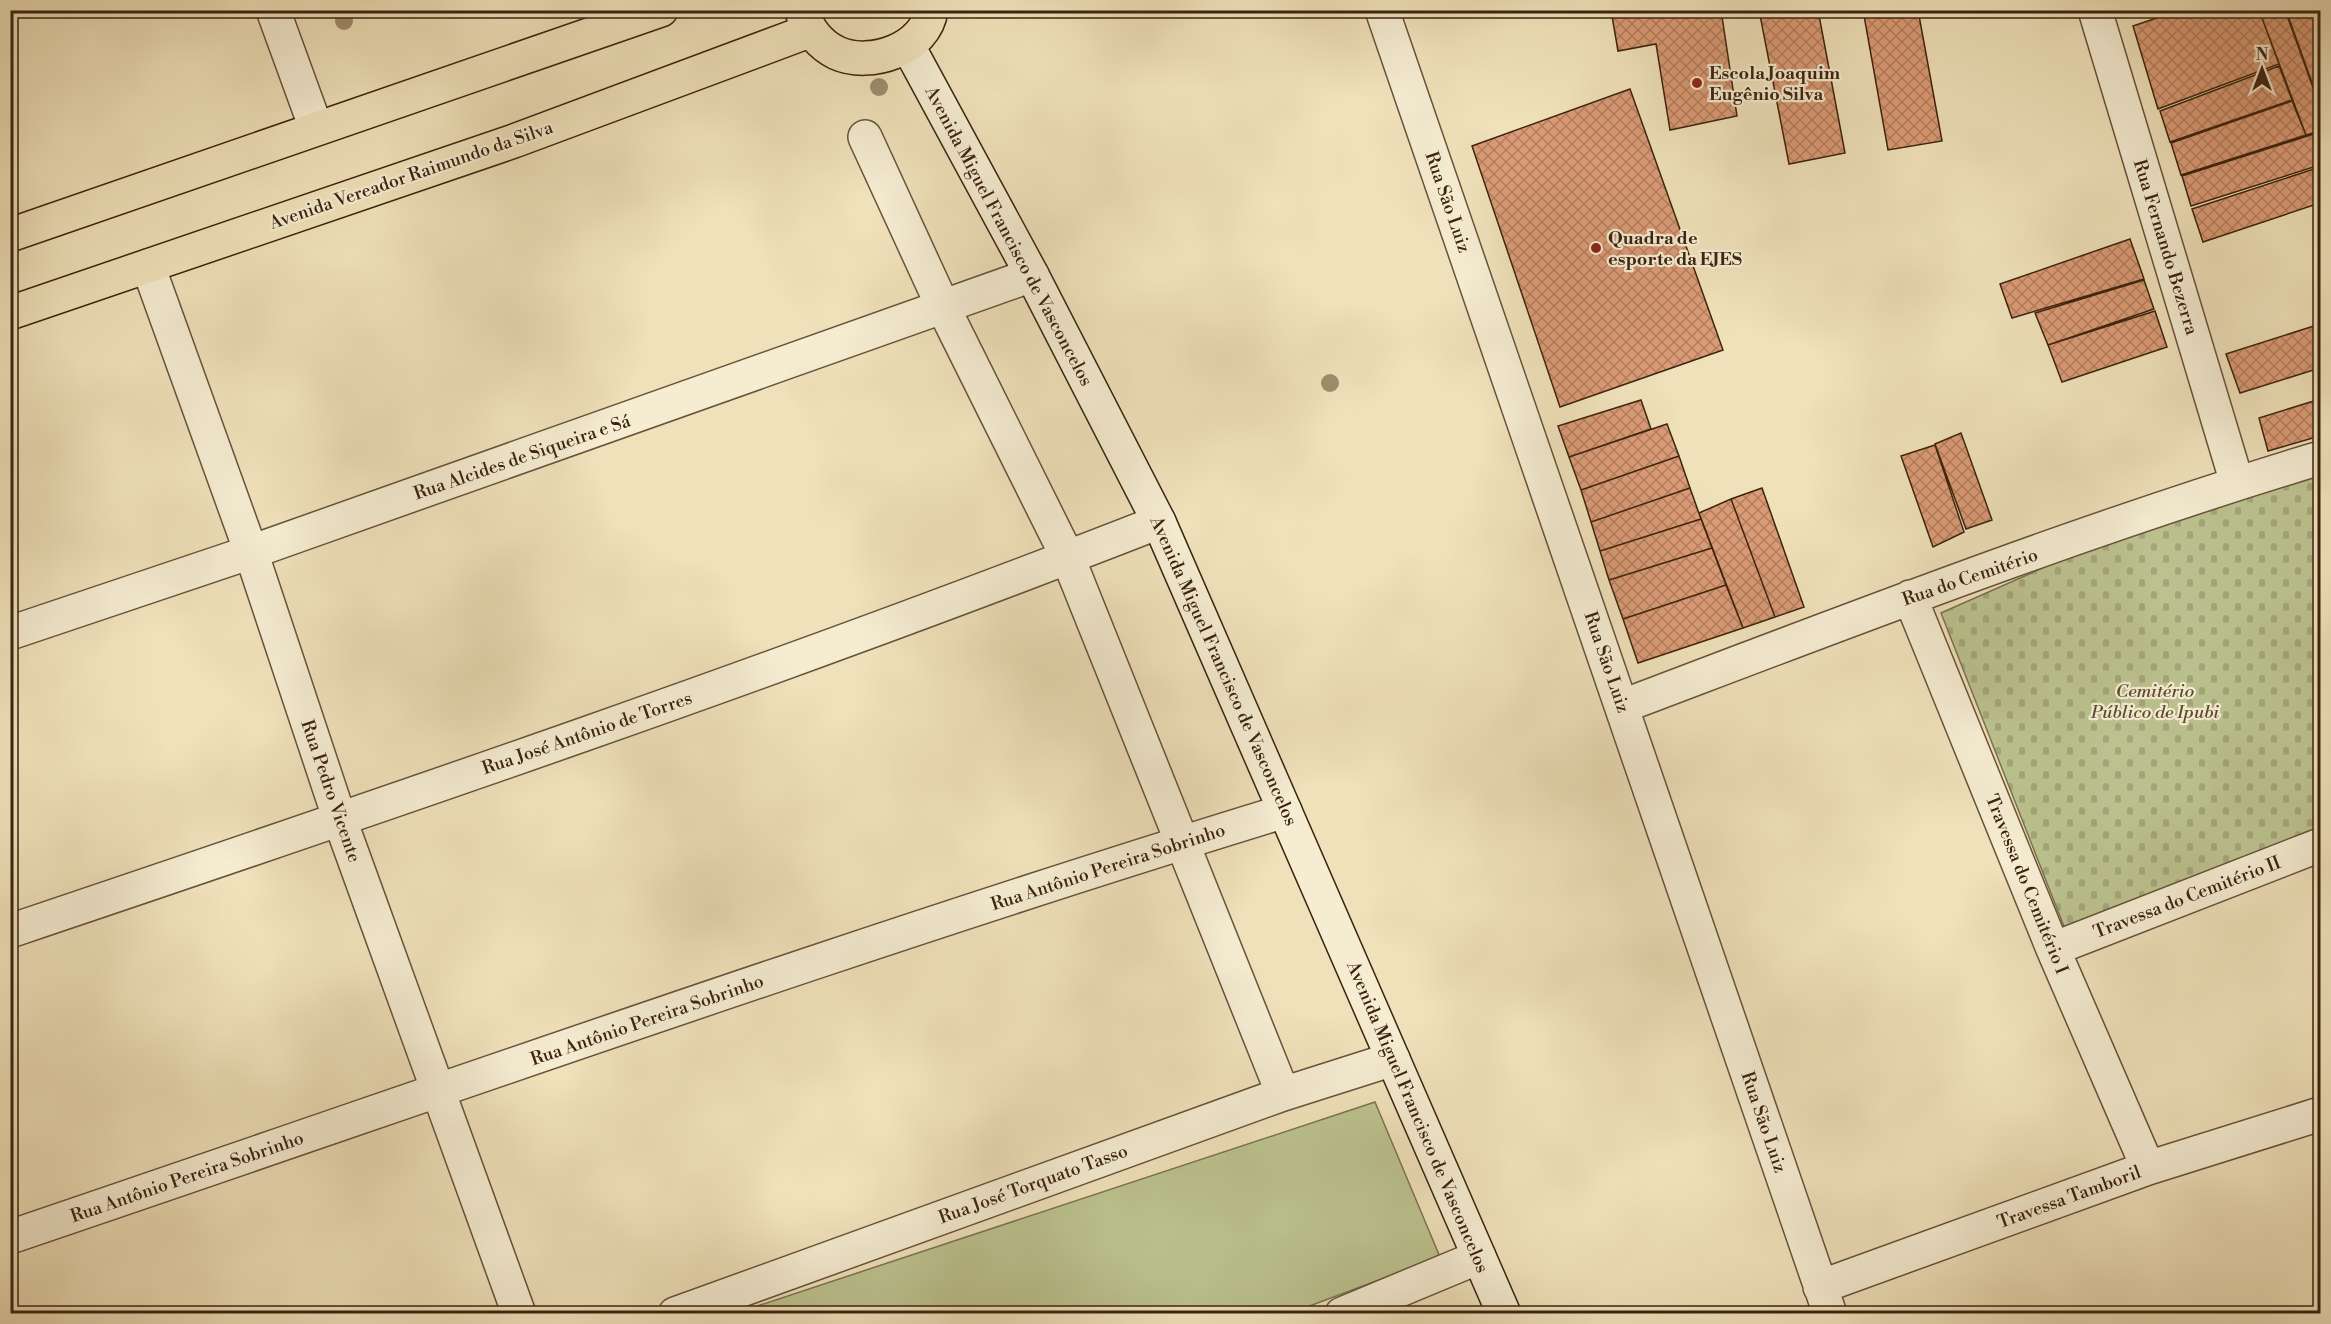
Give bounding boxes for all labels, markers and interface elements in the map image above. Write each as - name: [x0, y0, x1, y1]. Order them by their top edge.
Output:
- north arrow: [2232, 39, 2292, 99]
- text: N: [2256, 45, 2269, 65]
- place label: Escola Joaquim Eugênio Silva: [1709, 62, 1841, 106]
- marker: Escola Joaquim Eugênio Silva: [1690, 76, 1704, 90]
- street label: Avenida Miguel Francisco de Vasconcelos: [919, 81, 1098, 390]
- street label: Avenida Vereador Raimundo da Silva: [265, 116, 557, 235]
- street label: Rua São Luiz: [1419, 149, 1476, 256]
- street label: Rua Fernando Bezerra: [2128, 157, 2203, 339]
- place label: Quadra de esporte da EJES: [1608, 227, 1742, 271]
- marker: Quadra de esporte da EJES: [1589, 241, 1603, 255]
- street label: Rua Alcides de Siqueira e Sá: [411, 409, 634, 505]
- street label: Avenida Miguel Francisco de Vasconcelos: [1144, 512, 1302, 830]
- street label: Rua do Cemitério: [1899, 543, 2041, 611]
- street label: Rua São Luiz: [1578, 609, 1635, 716]
- park label: Cemitério Público de Ipubi: [2090, 680, 2219, 724]
- street label: Rua José Antônio de Torres: [479, 687, 695, 780]
- street label: Rua Pedro Vicente: [295, 717, 366, 866]
- street label: Travessa do Cemitério I: [1980, 791, 2073, 978]
- street label: Rua Antônio Pereira Sobrinho: [988, 819, 1228, 916]
- street label: Travessa do Cemitério II: [2090, 851, 2284, 944]
- street label: Avenida Miguel Francisco de Vasconcelos: [1341, 957, 1494, 1277]
- street label: Rua Antônio Pereira Sobrinho: [528, 970, 767, 1071]
- street label: Rua São Luiz: [1735, 1069, 1792, 1176]
- street label: Rua Antônio Pereira Sobrinho: [68, 1127, 307, 1228]
- street label: Rua José Torquato Tasso: [935, 1139, 1131, 1229]
- street label: Travessa Tamboril: [1994, 1161, 2145, 1234]

